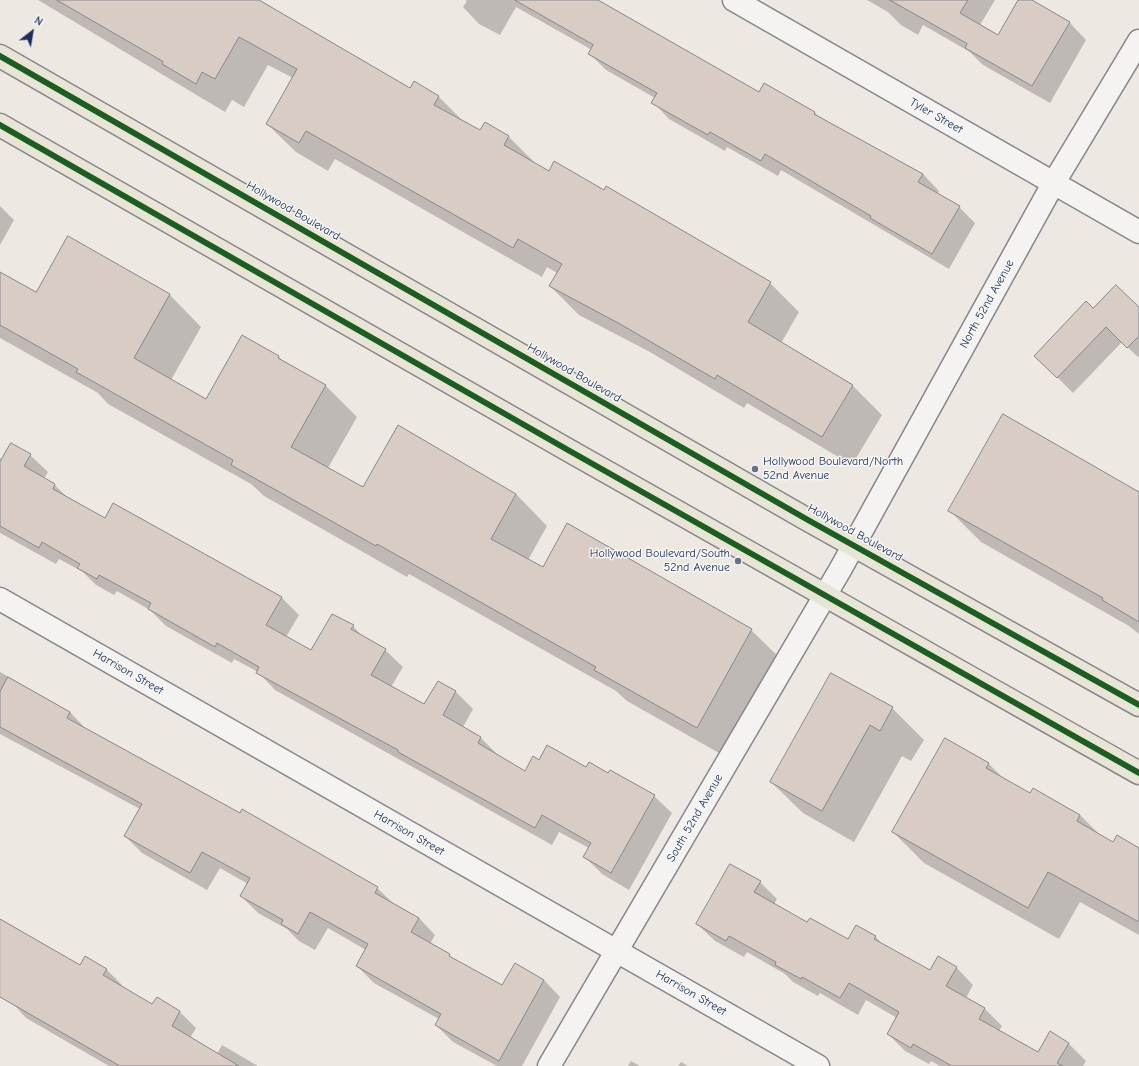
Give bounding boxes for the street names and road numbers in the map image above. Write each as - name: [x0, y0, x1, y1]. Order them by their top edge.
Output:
- street label: Tyler Street: [907, 95, 965, 137]
- street label: Hollywood Boulevard: [244, 178, 342, 244]
- street label: North 52nd Avenue: [957, 257, 1017, 351]
- street label: Hollywood Boulevard: [525, 340, 623, 406]
- street label: Hollywood Boulevard: [805, 501, 905, 565]
- street label: Harrison Street: [90, 646, 166, 698]
- street label: South 52nd Avenue: [664, 771, 726, 865]
- street label: Harrison Street: [371, 807, 447, 859]
- street label: Harrison Street: [653, 967, 729, 1019]

